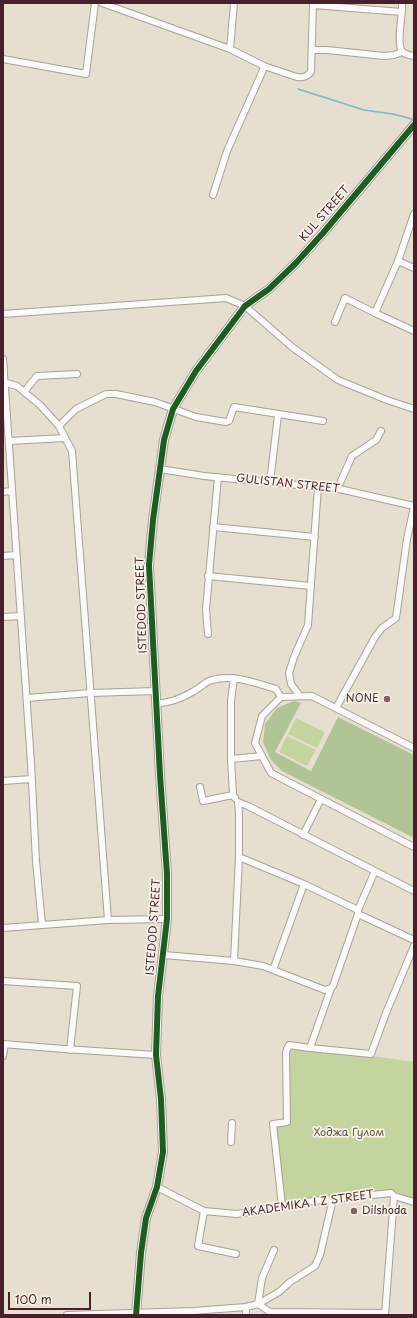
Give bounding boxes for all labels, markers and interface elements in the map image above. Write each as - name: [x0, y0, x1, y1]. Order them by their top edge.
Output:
- street label: KUL STREET: [297, 184, 353, 244]
- street label: GULISTAN STREET: [236, 472, 340, 496]
- street label: ISTEDOD STREET: [134, 556, 150, 654]
- place label: NONE: [346, 692, 379, 706]
- marker: NONE: [382, 694, 392, 704]
- street label: ISTEDOD STREET: [144, 878, 164, 976]
- park label: Ходжа Гулом: [314, 1126, 384, 1140]
- street label: AKADEMIKA I Z STREET: [241, 1188, 375, 1220]
- place label: Dilshoda: [362, 1204, 407, 1218]
- marker: Dilshoda: [349, 1206, 359, 1216]
- scale bar: [10, 1284, 93, 1310]
- text: 100 m: [15, 1290, 52, 1308]

